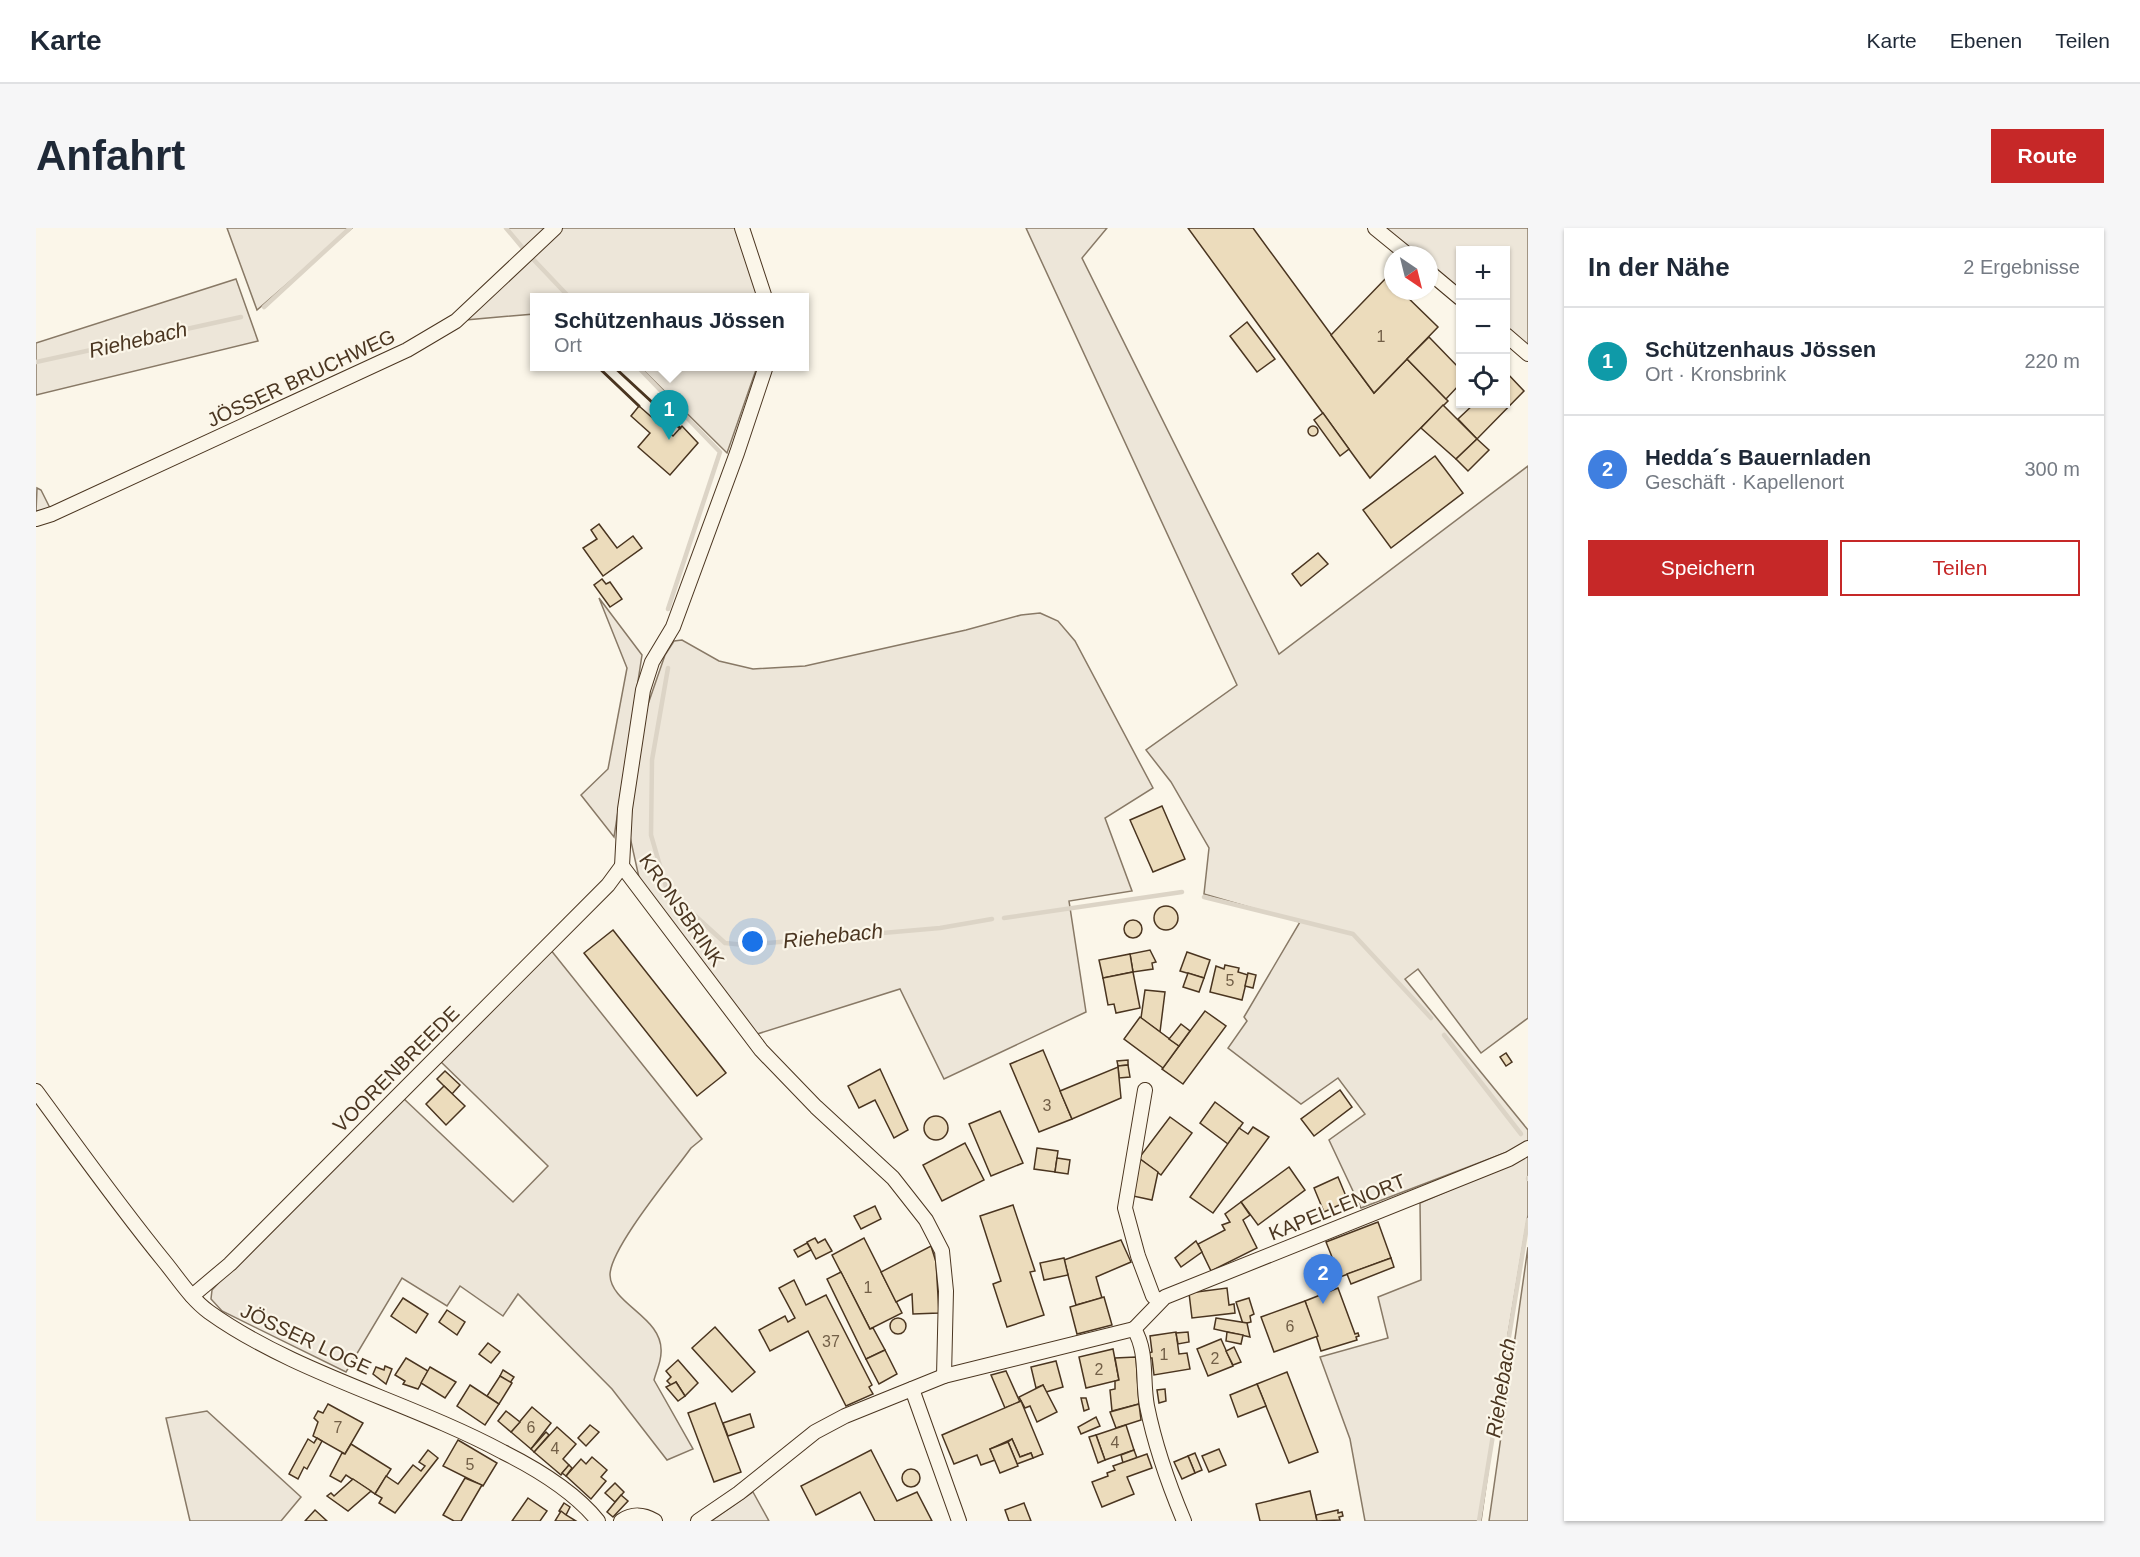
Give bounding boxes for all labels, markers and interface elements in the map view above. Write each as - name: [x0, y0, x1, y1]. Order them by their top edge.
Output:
- text: Karte: [30, 25, 102, 56]
- text: Karte: [1867, 29, 1917, 52]
- text: Ebenen: [1950, 29, 2022, 52]
- text: Teilen: [2055, 29, 2110, 52]
- button: Route: [1991, 129, 2104, 183]
- text: Anfahrt: [36, 132, 185, 179]
- north arrow: [1384, 246, 1438, 300]
- map controls: [1456, 246, 1510, 408]
- button: +: [1456, 246, 1510, 300]
- text: In der Nähe: [1588, 252, 1730, 282]
- text: 2 Ergebnisse: [1963, 256, 2080, 278]
- popup: [530, 293, 809, 371]
- button: −: [1456, 300, 1510, 354]
- text: Schützenhaus Jössen: [554, 308, 785, 333]
- water label: Riehebach: [86, 317, 189, 362]
- street label: JÖSSER BRUCHWEG: [204, 325, 398, 431]
- house number: 1: [1377, 328, 1386, 345]
- text: Ort: [554, 334, 582, 356]
- text: Schützenhaus Jössen: [1645, 337, 1876, 362]
- text: 1: [1602, 350, 1613, 372]
- text: 220 m: [2024, 350, 2080, 372]
- button: locate: [1456, 354, 1510, 408]
- text: Ort · Kronsbrink: [1645, 363, 1786, 385]
- pin: 1: [650, 390, 688, 440]
- text: Hedda´s Bauernladen: [1645, 445, 1871, 470]
- text: 2: [1602, 458, 1613, 480]
- text: 300 m: [2024, 458, 2080, 480]
- text: Geschäft · Kapellenort: [1645, 471, 1844, 493]
- button: Speichern: [1588, 540, 1828, 596]
- button: Teilen: [1840, 540, 2080, 596]
- street label: KRONSBRINK: [635, 850, 729, 971]
- water label: Riehebach: [782, 919, 884, 952]
- your location: [738, 927, 767, 956]
- house number: 5: [1226, 972, 1235, 989]
- street label: VOORENBREEDE: [328, 1001, 464, 1137]
- house number: 3: [1043, 1097, 1052, 1114]
- street label: KAPELLENORT: [1266, 1170, 1408, 1244]
- pin: 2: [1304, 1254, 1342, 1304]
- house number: 1: [864, 1279, 873, 1296]
- street label: JÖSSER LOGE: [237, 1299, 375, 1379]
- house number: 6: [1286, 1318, 1295, 1335]
- house number: 37: [822, 1333, 840, 1350]
- water label: Riehebach: [1481, 1337, 1520, 1439]
- house number: 1: [1160, 1346, 1169, 1363]
- house number: 2: [1211, 1350, 1220, 1367]
- house number: 2: [1095, 1361, 1104, 1378]
- house number: 7: [334, 1419, 343, 1436]
- house number: 6: [527, 1419, 536, 1436]
- house number: 4: [1111, 1434, 1120, 1451]
- house number: 4: [551, 1440, 560, 1457]
- house number: 5: [466, 1456, 475, 1473]

